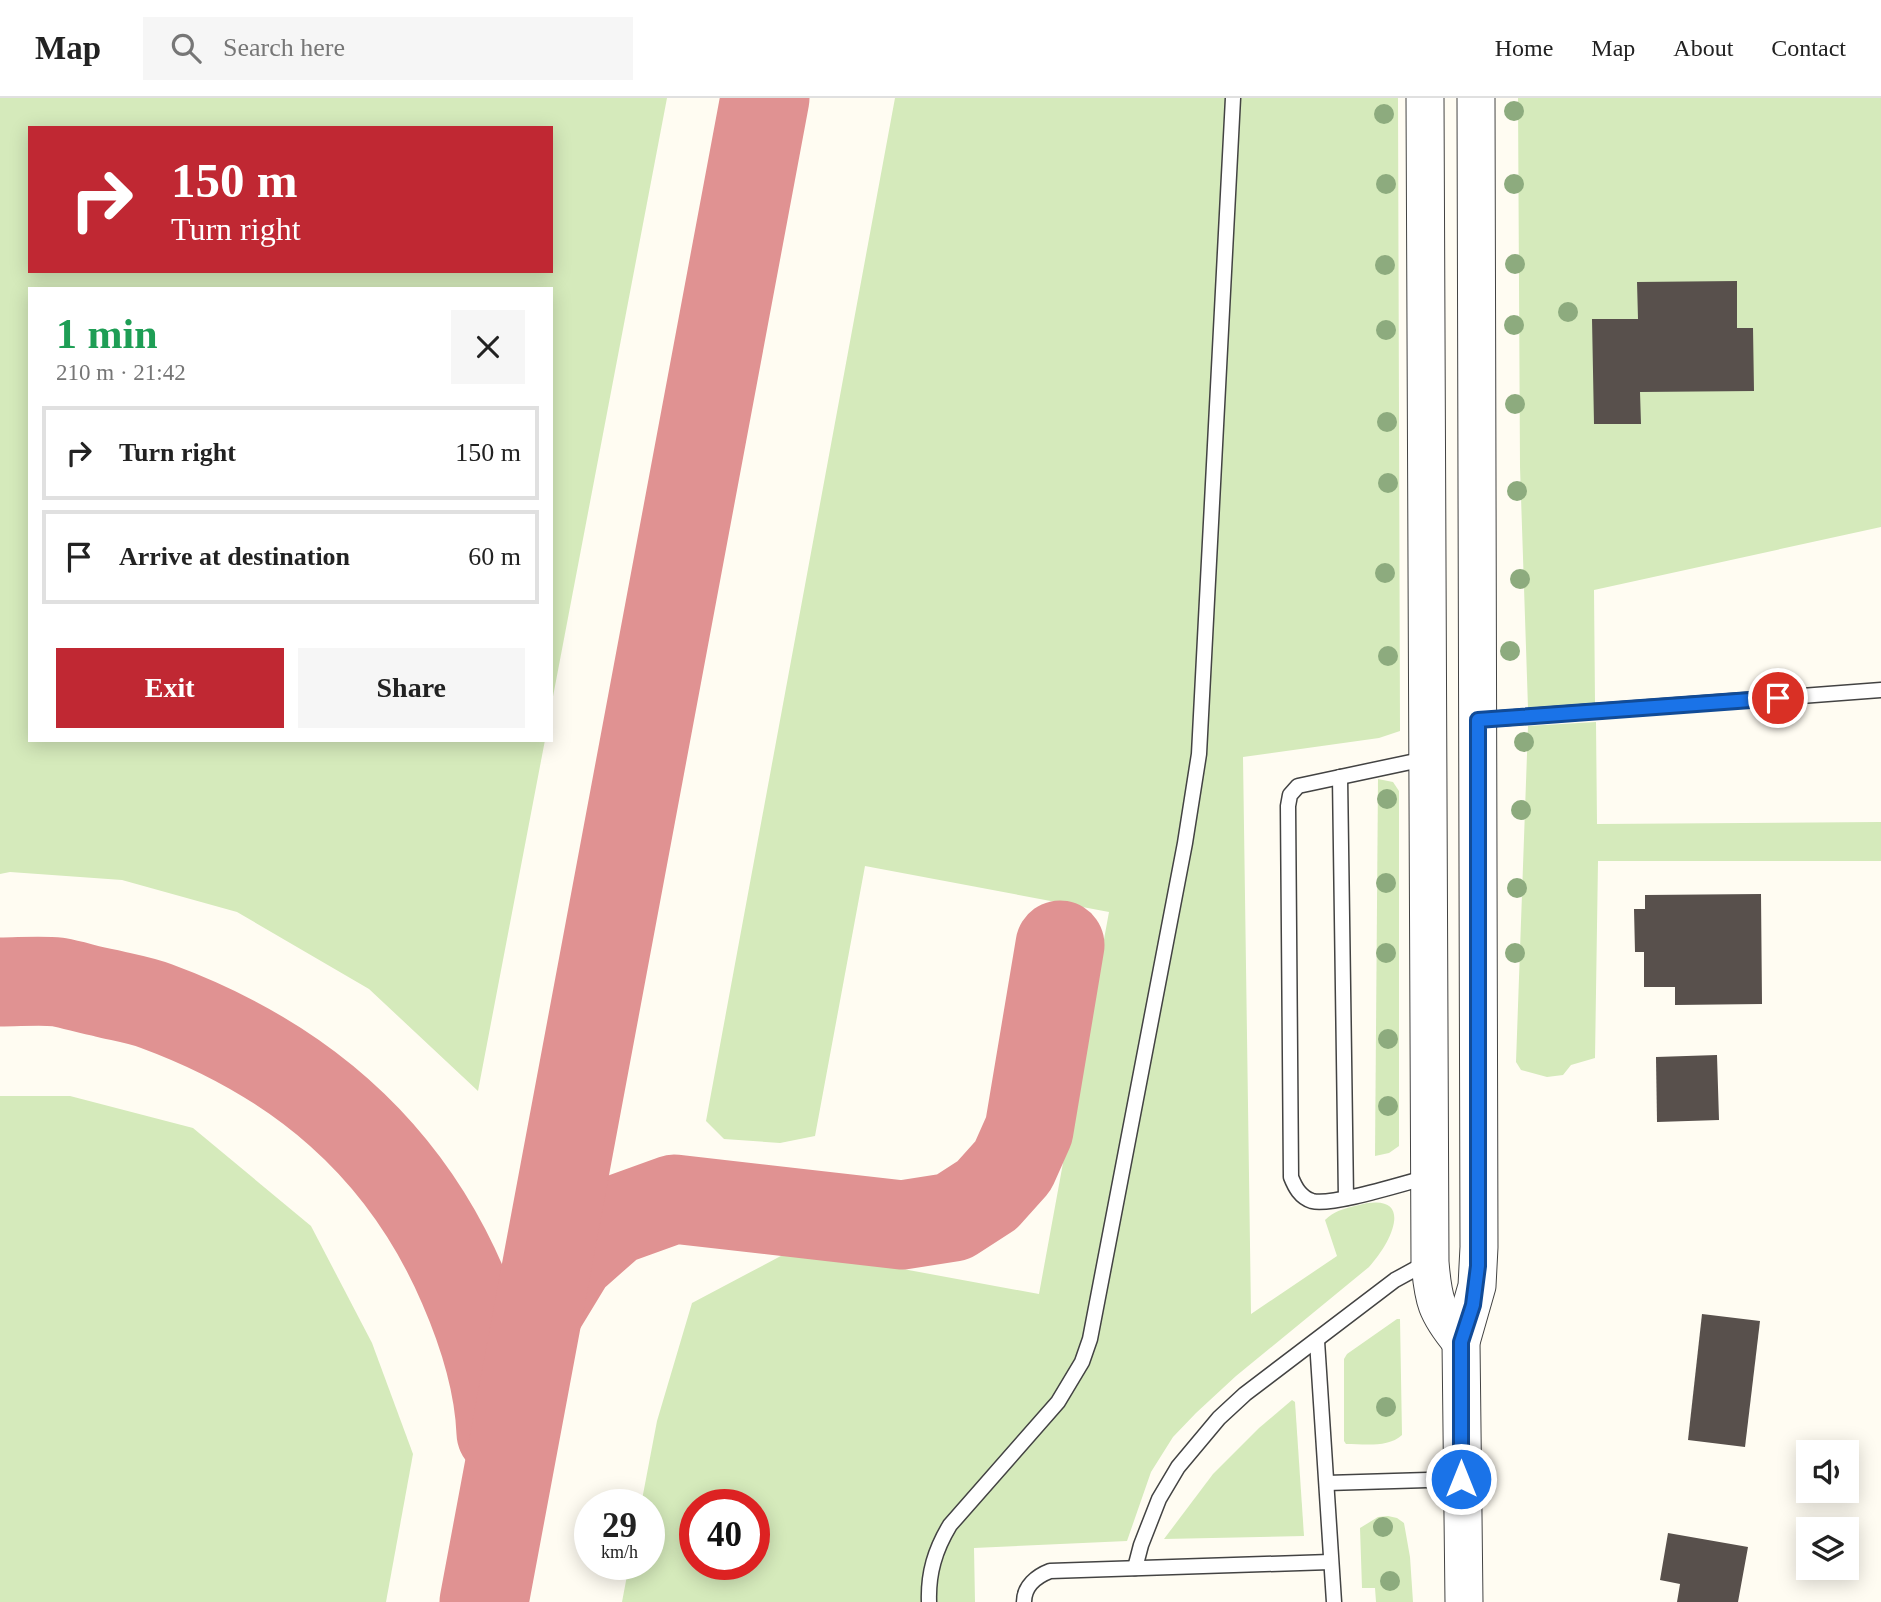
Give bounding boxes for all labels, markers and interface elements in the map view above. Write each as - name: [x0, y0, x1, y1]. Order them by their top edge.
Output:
- search box: [143, 17, 633, 80]
- icon: search: [167, 29, 205, 67]
- text: Map: [35, 30, 101, 66]
- text: Search here: [223, 33, 345, 62]
- text: Home: [1495, 35, 1553, 61]
- text: Map: [1591, 35, 1635, 61]
- text: About: [1673, 35, 1733, 61]
- text: Contact: [1771, 35, 1846, 61]
- text: 150 m: [171, 153, 298, 208]
- icon: right: [56, 154, 147, 245]
- text: Turn right: [171, 211, 301, 247]
- button: close: [451, 310, 525, 384]
- text: 1 min: [56, 311, 158, 357]
- text: 210 m · 21:42: [56, 360, 186, 385]
- icon: right: [60, 434, 98, 472]
- text: Turn right: [119, 438, 236, 467]
- text: 150 m: [455, 438, 521, 467]
- icon: arrive: [60, 538, 98, 576]
- text: Arrive at destination: [119, 542, 350, 571]
- text: 60 m: [468, 542, 521, 571]
- button: Exit: [56, 648, 284, 728]
- button: Share: [298, 648, 525, 728]
- pin: [1748, 668, 1808, 728]
- icon: arrive: [1759, 679, 1797, 717]
- map controls: [1796, 1440, 1859, 1580]
- button: sound: [1796, 1440, 1859, 1503]
- position arrow: [1424, 1442, 1498, 1516]
- speed limit sign: 40: [679, 1489, 770, 1580]
- text: 29: [602, 1506, 637, 1545]
- button: layers: [1796, 1517, 1859, 1580]
- text: km/h: [601, 1542, 638, 1562]

